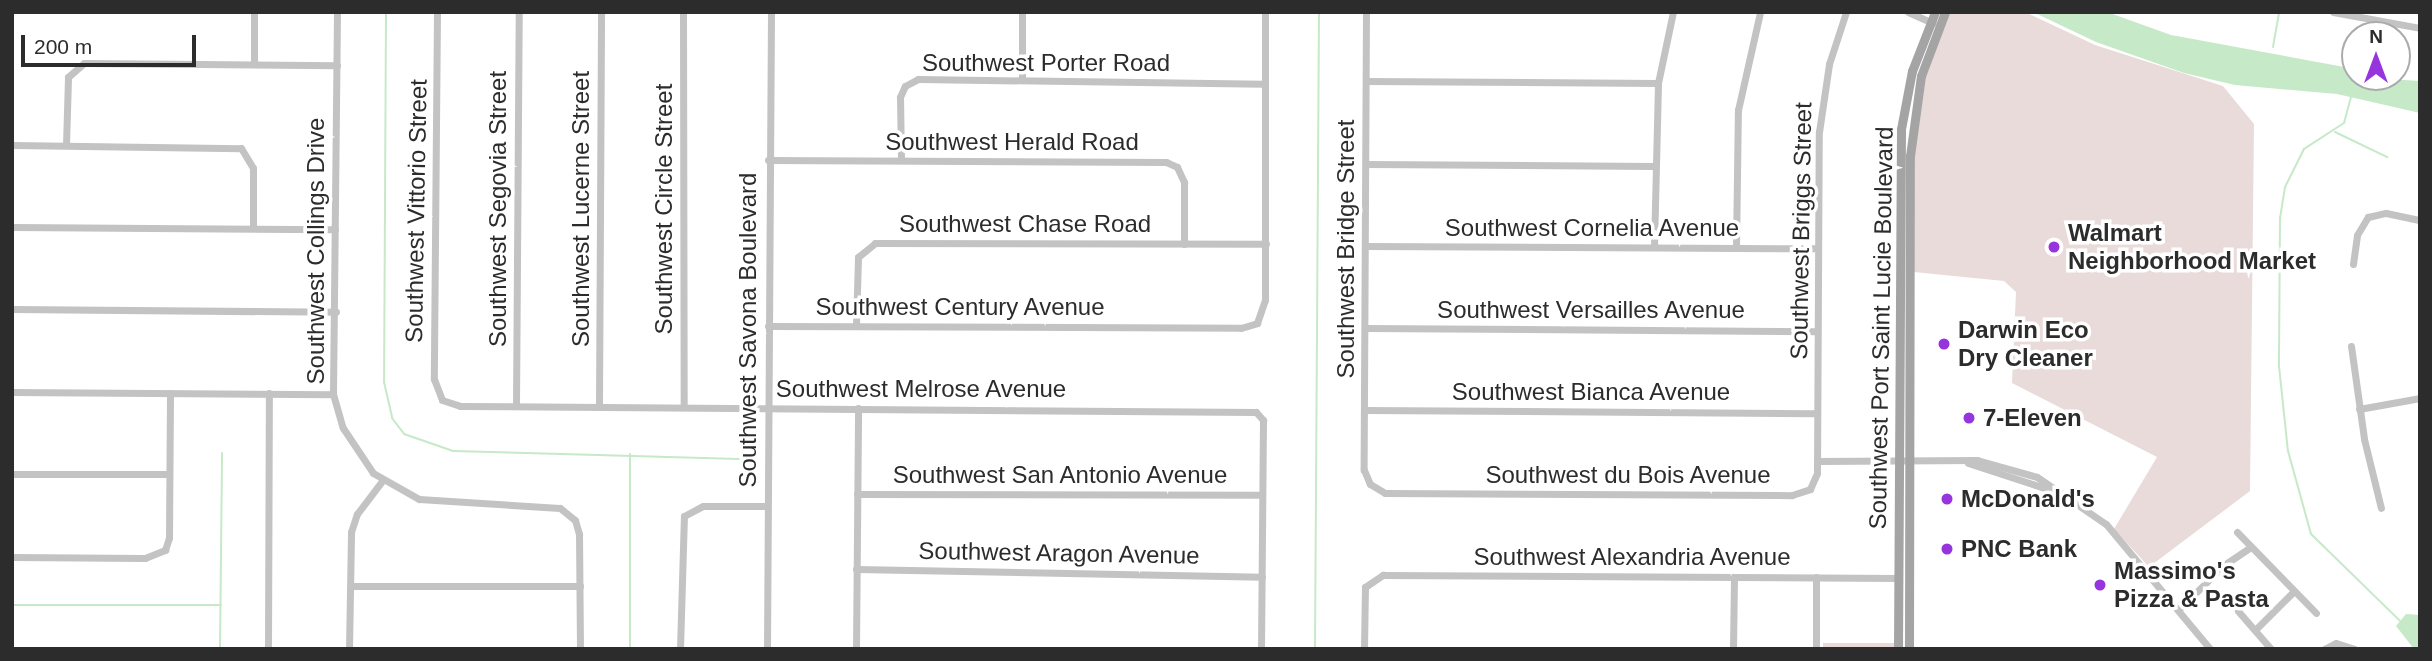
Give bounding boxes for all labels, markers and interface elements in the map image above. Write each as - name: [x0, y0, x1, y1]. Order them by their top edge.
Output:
- scale bar: [24, 21, 200, 65]
- north arrow: [2341, 21, 2411, 91]
- text: N: [2369, 26, 2383, 47]
- text: 200 m: [34, 35, 92, 58]
- street label: Southwest Porter Road: [922, 49, 1170, 77]
- street label: Southwest Segovia Street: [484, 71, 512, 347]
- street label: Southwest Lucerne Street: [567, 71, 595, 347]
- street label: Southwest Vittorio Street: [399, 79, 433, 343]
- street label: Southwest Circle Street: [650, 84, 678, 334]
- street label: Southwest Briggs Street: [1784, 102, 1818, 360]
- street label: Southwest Collings Drive: [302, 118, 330, 384]
- street label: Southwest Bridge Street: [1332, 120, 1360, 378]
- street label: Southwest Port Saint Lucie Boulevard: [1863, 126, 1899, 530]
- street label: Southwest Herald Road: [885, 128, 1139, 156]
- street label: Southwest Savona Boulevard: [734, 173, 762, 487]
- street label: Southwest Chase Road: [899, 210, 1151, 238]
- street label: Southwest Cornelia Avenue: [1444, 214, 1740, 242]
- place label: Walmart Neighborhood Market: [2068, 219, 2316, 275]
- marker: Walmart Neighborhood Market: [2046, 239, 2062, 255]
- street label: Southwest Century Avenue: [815, 293, 1105, 321]
- street label: Southwest Versailles Avenue: [1436, 296, 1746, 324]
- place label: Darwin Eco Dry Cleaner: [1958, 316, 2093, 372]
- marker: Darwin Eco Dry Cleaner: [1936, 336, 1952, 352]
- street label: Southwest Melrose Avenue: [775, 375, 1067, 403]
- street label: Southwest Bianca Avenue: [1451, 378, 1731, 406]
- place label: 7-Eleven: [1983, 404, 2082, 432]
- marker: 7-Eleven: [1961, 410, 1977, 426]
- street label: Southwest San Antonio Avenue: [891, 461, 1229, 489]
- street label: Southwest du Bois Avenue: [1485, 461, 1771, 489]
- place label: McDonald's: [1961, 485, 2095, 513]
- marker: McDonald's: [1939, 491, 1955, 507]
- place label: PNC Bank: [1961, 535, 2077, 563]
- street label: Southwest Aragon Avenue: [917, 536, 1201, 570]
- marker: PNC Bank: [1939, 541, 1955, 557]
- street label: Southwest Alexandria Avenue: [1472, 543, 1792, 571]
- place label: Massimo's Pizza & Pasta: [2114, 557, 2269, 613]
- marker: Massimo's Pizza & Pasta: [2092, 577, 2108, 593]

